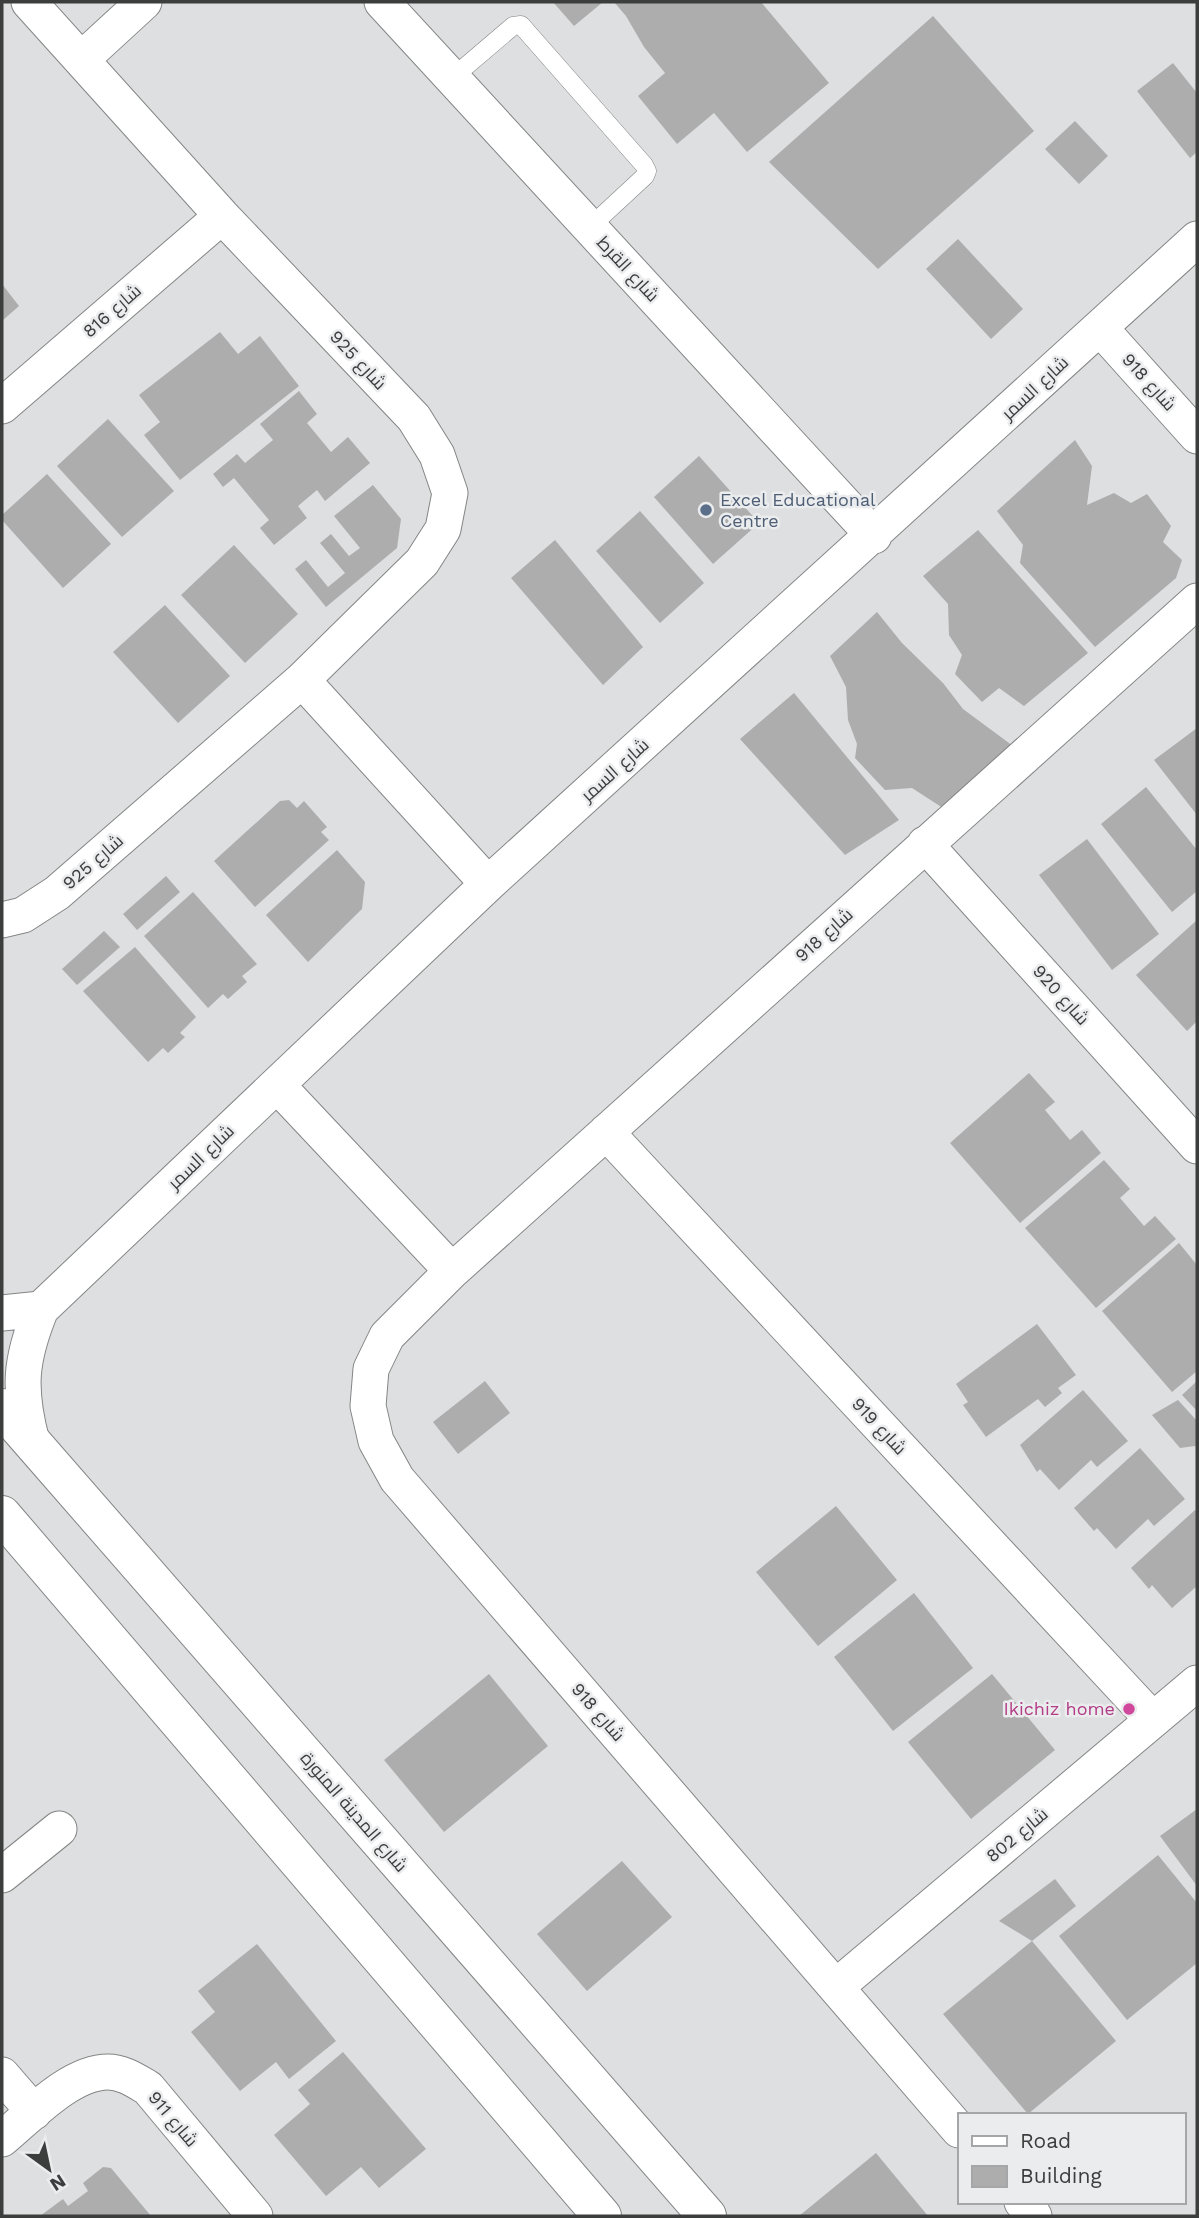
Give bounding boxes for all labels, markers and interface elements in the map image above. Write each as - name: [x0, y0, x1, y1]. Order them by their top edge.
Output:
- street label: شارع القرط: [591, 232, 664, 307]
- street label: شارع 816: [78, 280, 146, 343]
- street label: شارع 925: [324, 326, 391, 395]
- street label: شارع 918: [1117, 349, 1181, 416]
- street label: شارع السمر: [996, 351, 1074, 426]
- place label: Excel Educational Centre: [720, 489, 876, 531]
- marker: Excel Educational Centre: [698, 502, 714, 518]
- street label: شارع السمر: [576, 734, 654, 808]
- street label: شارع 925: [58, 830, 128, 895]
- street label: شارع 918: [791, 903, 858, 967]
- street label: شارع 920: [1027, 960, 1094, 1030]
- street label: شارع السمر: [162, 1120, 239, 1195]
- street label: شارع 919: [846, 1393, 911, 1460]
- street label: شارع 918: [566, 1678, 629, 1746]
- place label: Ikichiz home: [1004, 1698, 1115, 1719]
- marker: Ikichiz home: [1121, 1701, 1137, 1717]
- street label: شارع المدينة المنورة: [295, 1747, 412, 1877]
- street label: شارع 802: [982, 1803, 1053, 1868]
- street label: شارع 911: [143, 2087, 203, 2152]
- legend: [958, 2113, 1185, 2204]
- text: Road: [1020, 2128, 1071, 2153]
- north arrow: [14, 2134, 84, 2204]
- text: Building: [1020, 2163, 1102, 2188]
- text: N: [46, 2169, 70, 2196]

